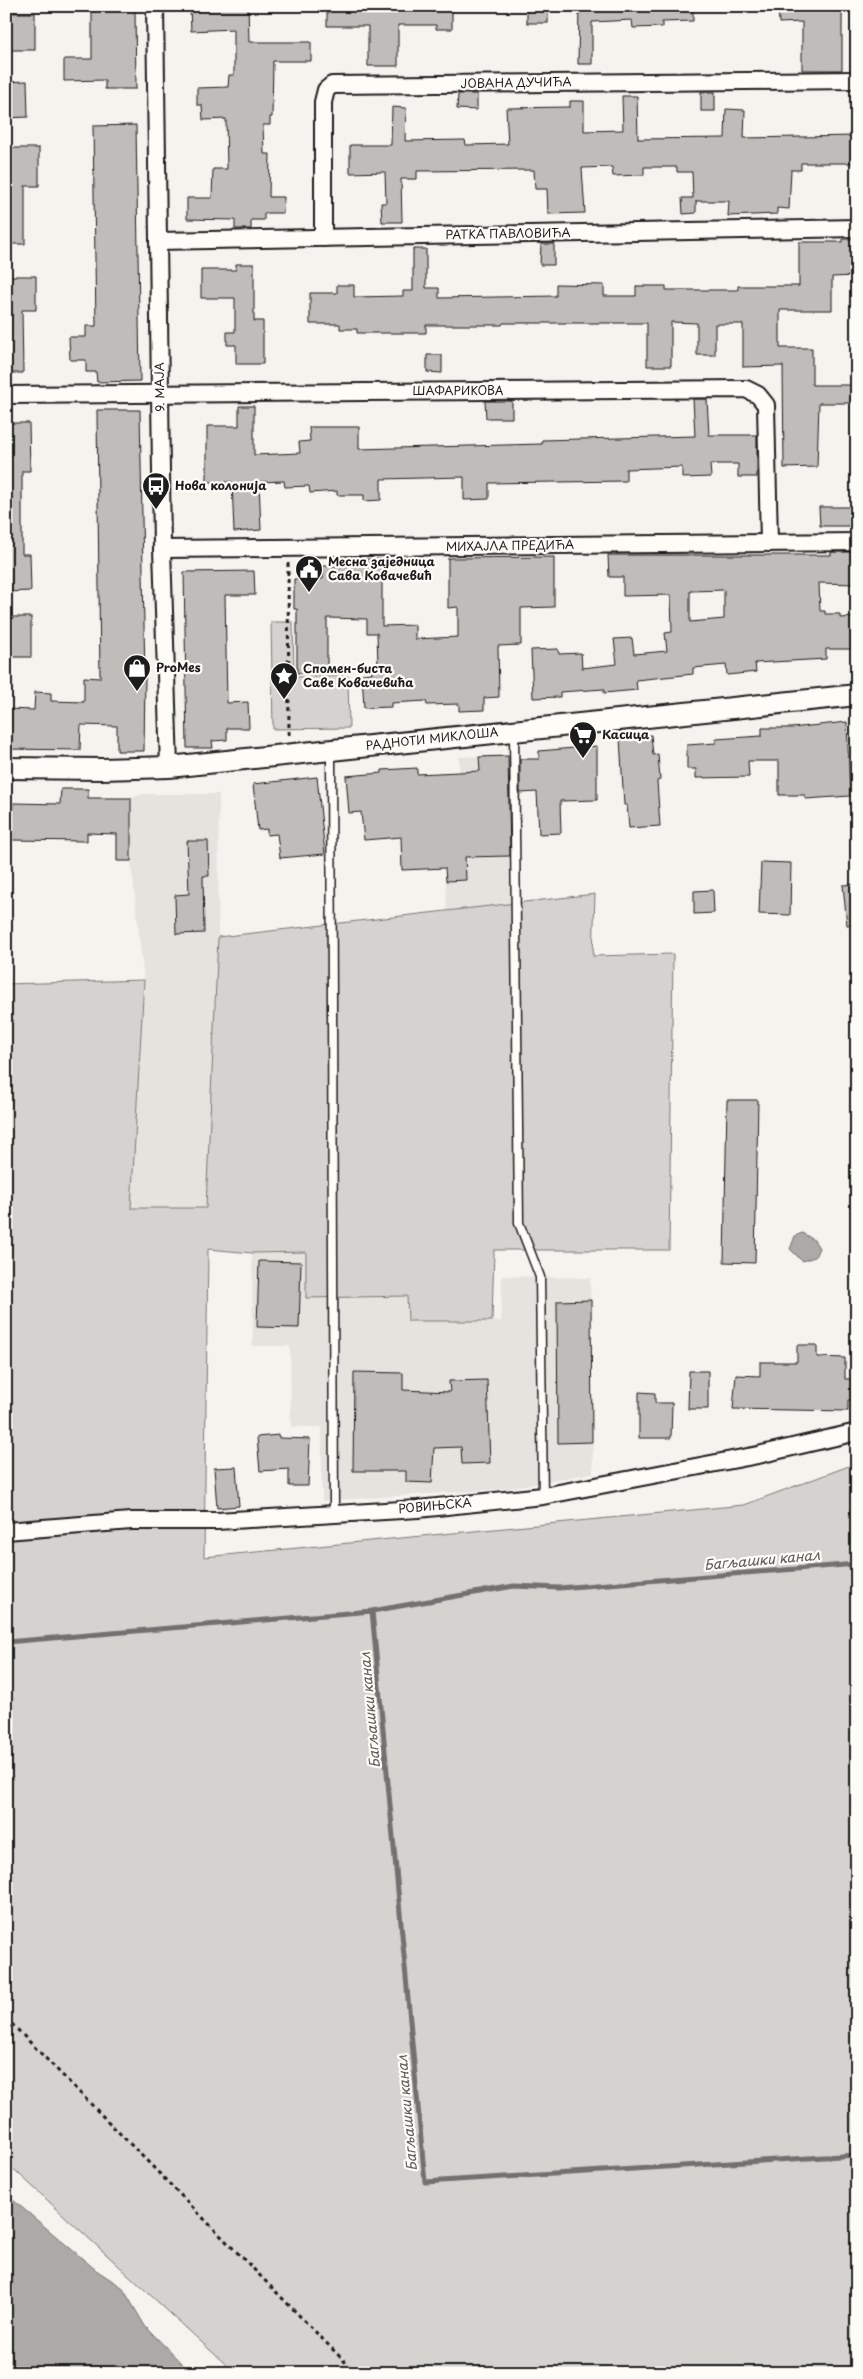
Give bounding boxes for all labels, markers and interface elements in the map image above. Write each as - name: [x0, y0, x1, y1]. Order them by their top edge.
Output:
- street label: ЈОВАНА ДУЧИЋА: [460, 72, 572, 92]
- street label: РАТКА ПАВЛОВИЋА: [445, 223, 571, 243]
- street label: 9. МАЈА: [150, 362, 168, 412]
- street label: ШАФАРИКОВА: [412, 381, 504, 399]
- bus stop icon: Нова колонија: [141, 471, 171, 510]
- place label: Нова колонија: [175, 476, 267, 494]
- street label: МИХАЈЛА ПРЕДИЋА: [446, 535, 574, 555]
- place label: Месна заједница Сава Ковачевић: [328, 552, 435, 584]
- public building icon: Месна заједница Сава Ковачевић: [294, 554, 324, 593]
- shop icon: ProMes: [122, 653, 152, 692]
- place label: ProMes: [156, 658, 201, 676]
- place label: Спомен-биста Саве Ковачевића: [303, 659, 414, 691]
- place icon: Спомен-биста Саве Ковачевића: [269, 661, 299, 700]
- supermarket icon: Касица: [568, 720, 598, 759]
- street label: РАДНОТИ МИКЛОША: [365, 722, 499, 754]
- place label: Касица: [602, 725, 650, 743]
- street label: РОВИЊСКА: [397, 1493, 472, 1517]
- water label: Багљашки канал: [703, 1544, 821, 1575]
- water label: Багљашки канал: [354, 1651, 385, 1769]
- water label: Багљашки канал: [391, 2054, 422, 2172]

